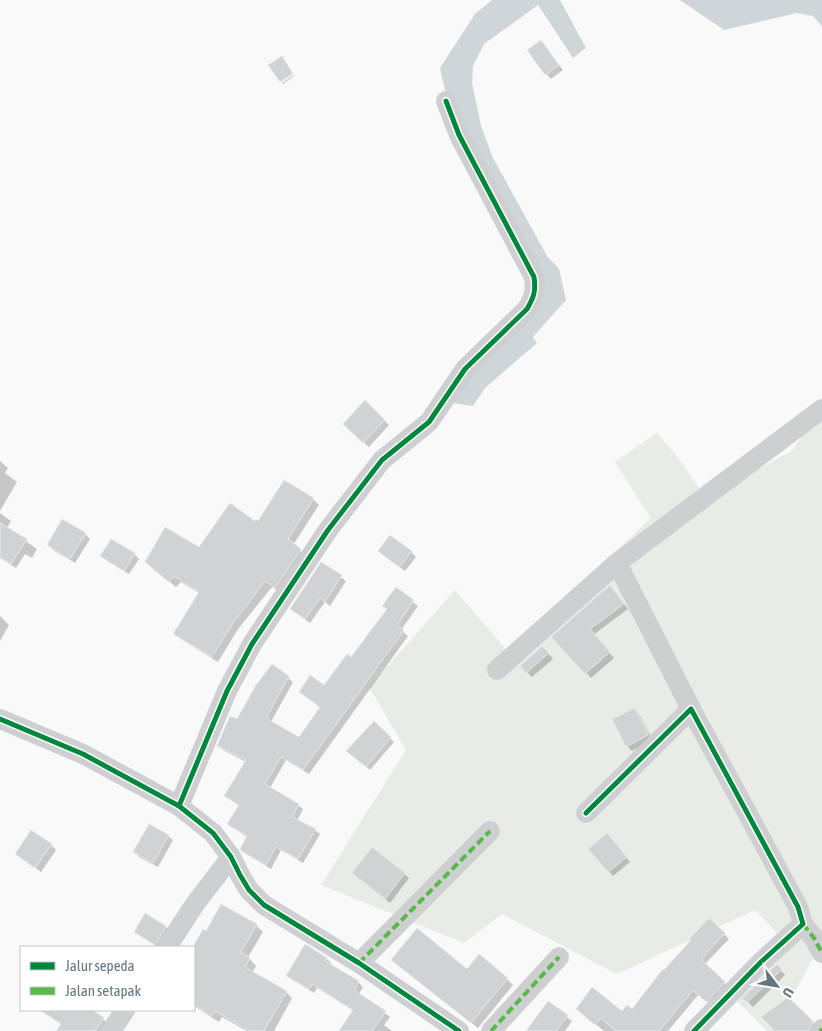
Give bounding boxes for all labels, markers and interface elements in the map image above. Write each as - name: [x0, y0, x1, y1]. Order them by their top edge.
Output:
- legend: [20, 946, 195, 1011]
- text: Jalur sepeda: [65, 957, 135, 974]
- north arrow: [752, 961, 802, 1011]
- text: Jalan setapak: [65, 982, 142, 999]
- text: U: [779, 985, 797, 1000]

